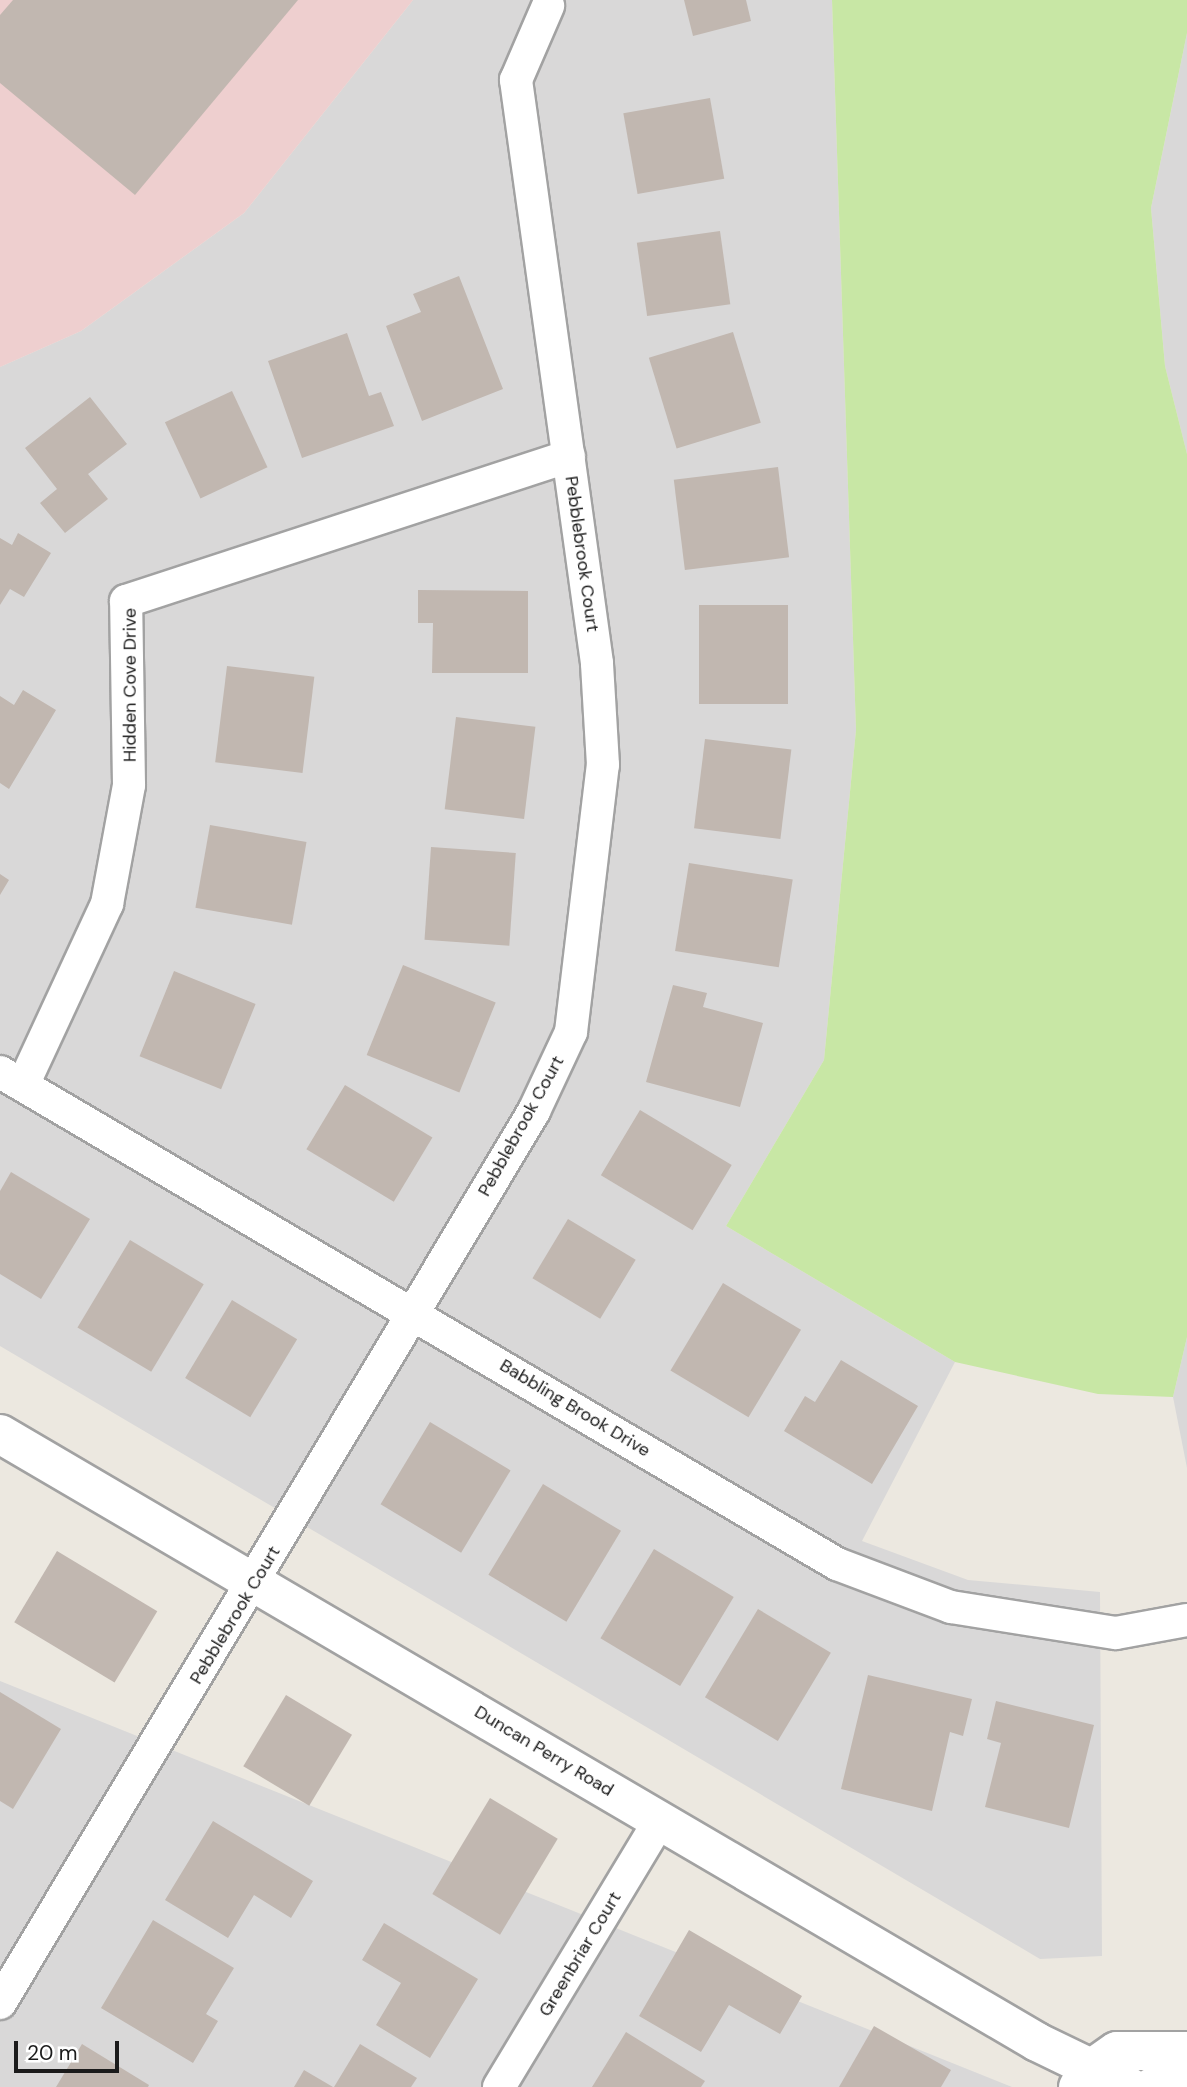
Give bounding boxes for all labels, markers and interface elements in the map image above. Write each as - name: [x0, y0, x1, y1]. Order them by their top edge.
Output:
- street label: Pebblebrook Court: [560, 475, 604, 633]
- street label: Hidden Cove Drive: [119, 608, 141, 762]
- street label: Pebblebrook Court: [473, 1052, 569, 1200]
- street label: Babbling Brook Drive: [496, 1355, 654, 1461]
- street label: Pebblebrook Court: [185, 1542, 285, 1688]
- street label: Duncan Perry Road: [471, 1701, 617, 1801]
- street label: Greenbriar Court: [534, 1888, 626, 2020]
- scale bar: [18, 2028, 122, 2072]
- text: 20 m: [27, 2039, 78, 2067]

